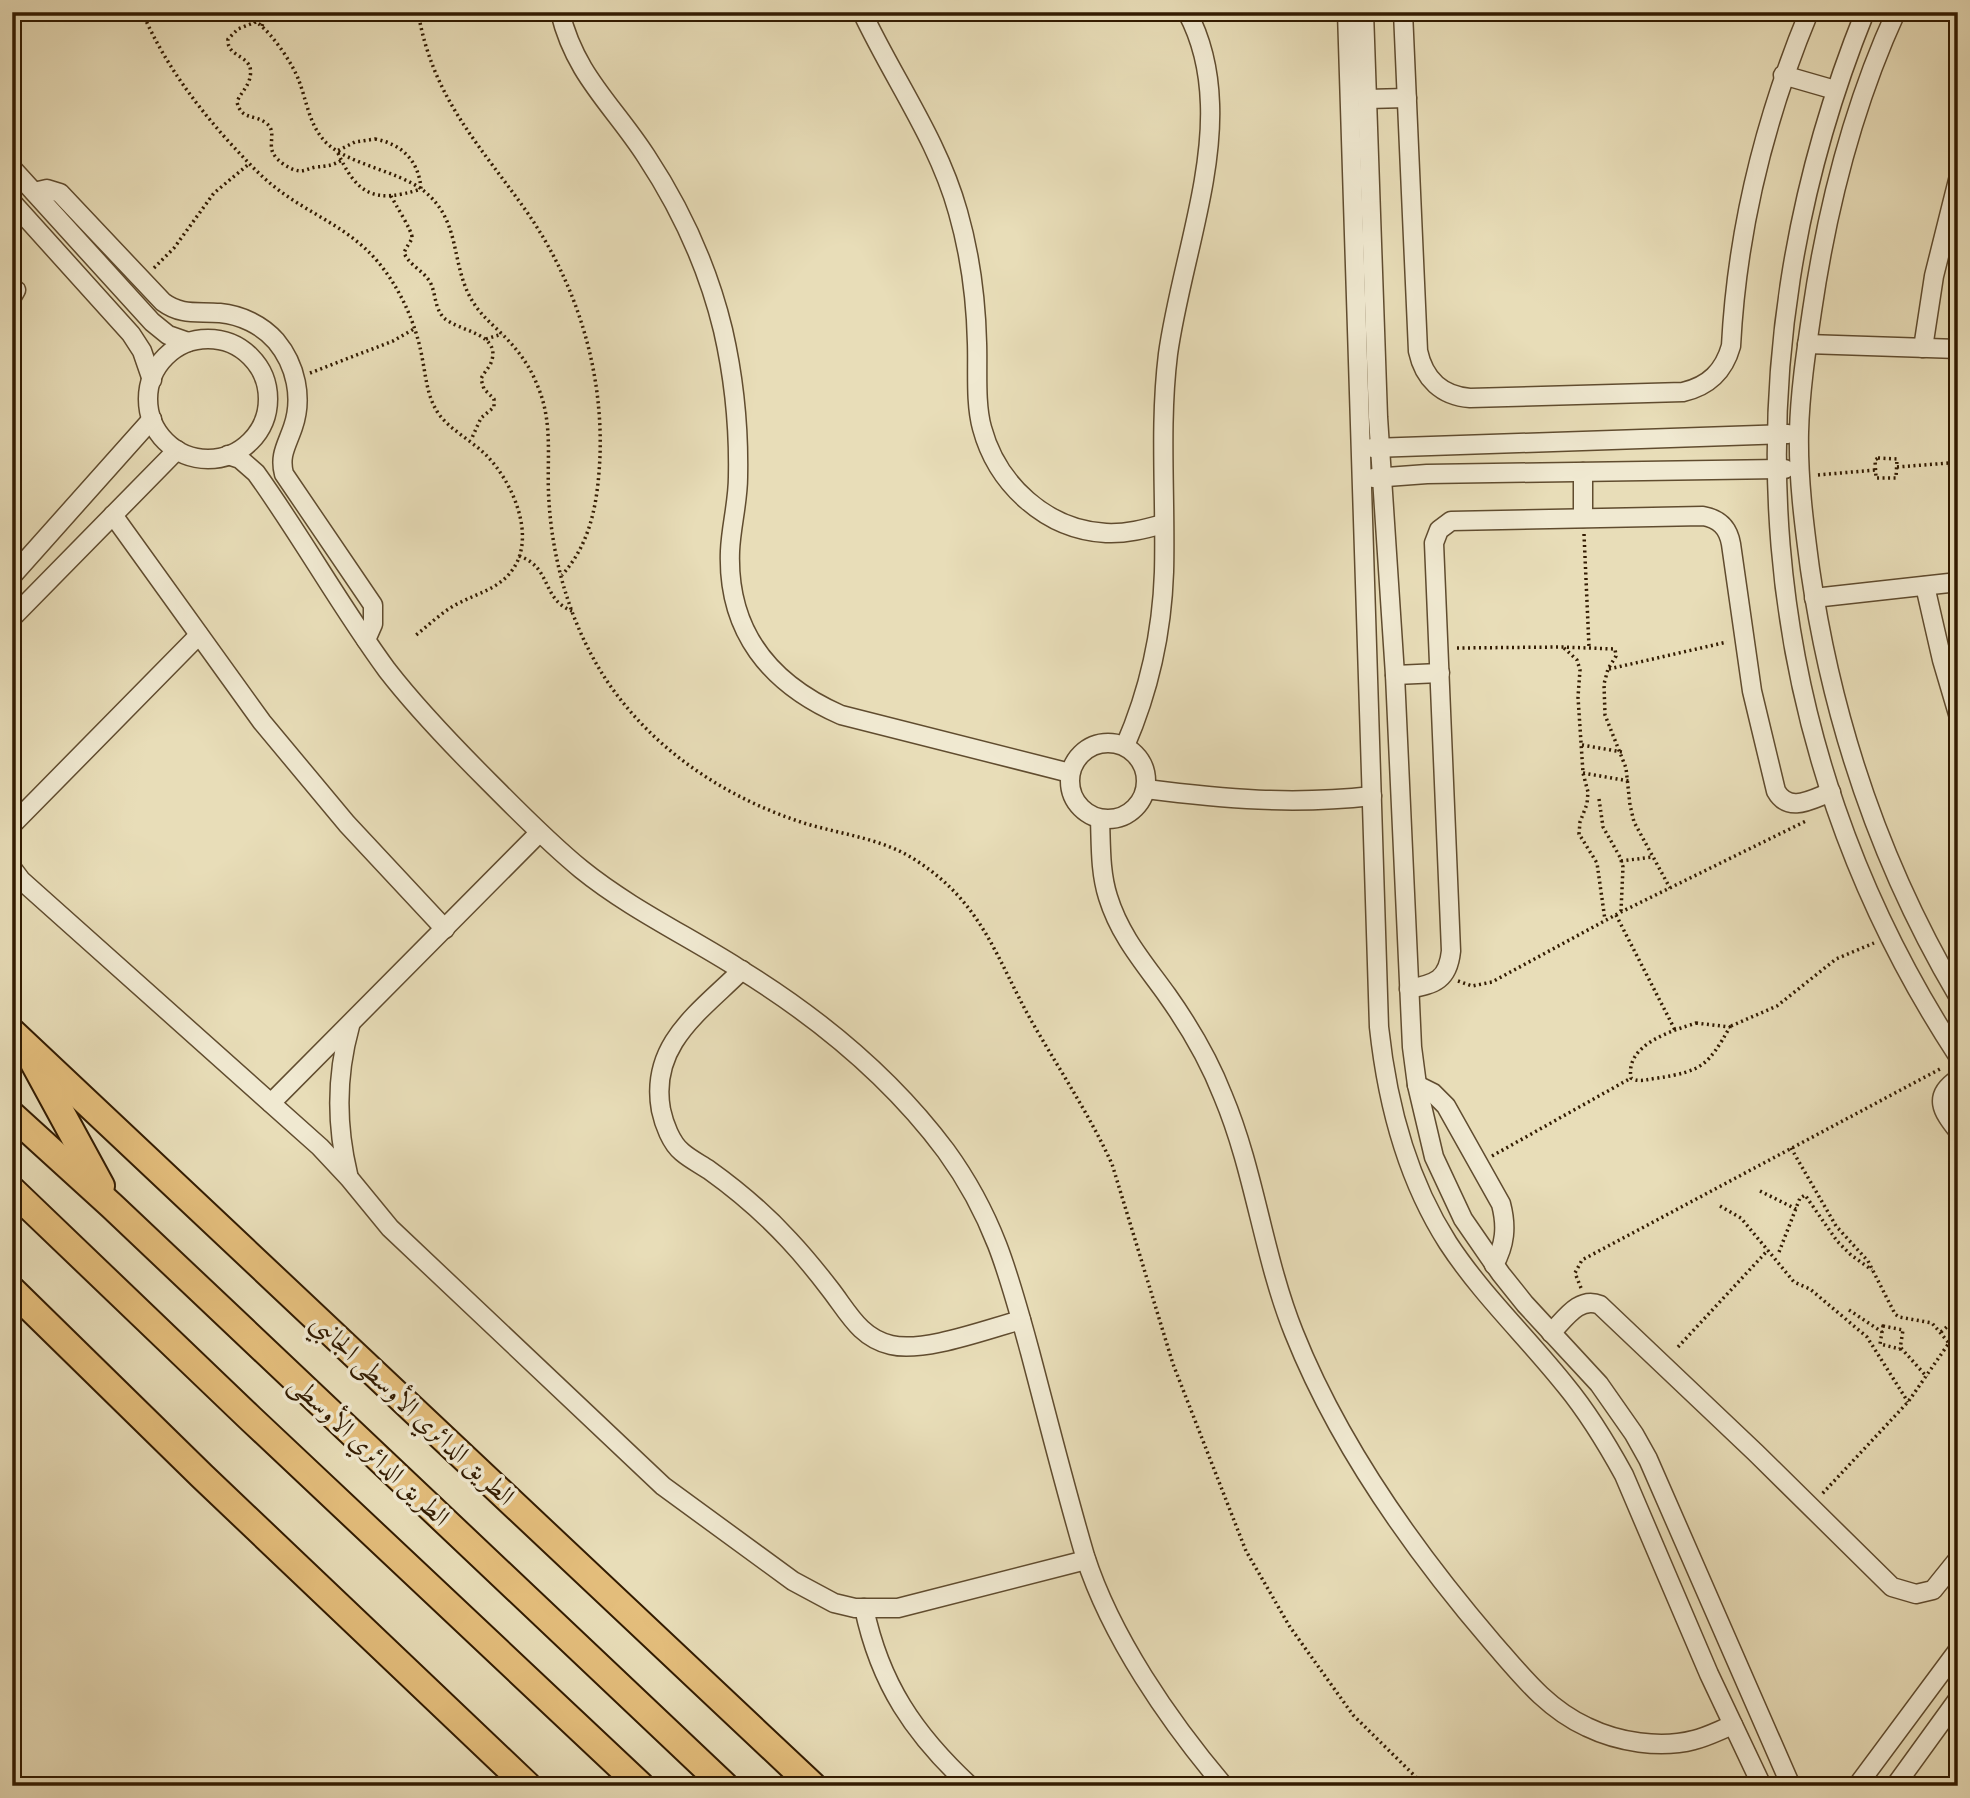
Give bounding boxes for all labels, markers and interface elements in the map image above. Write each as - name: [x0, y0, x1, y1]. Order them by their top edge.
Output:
- street label: الطريق الدائري الأوسطى الجانبي: [305, 1306, 521, 1512]
- street label: الطريق الدائري الأوسطى: [283, 1368, 457, 1532]

